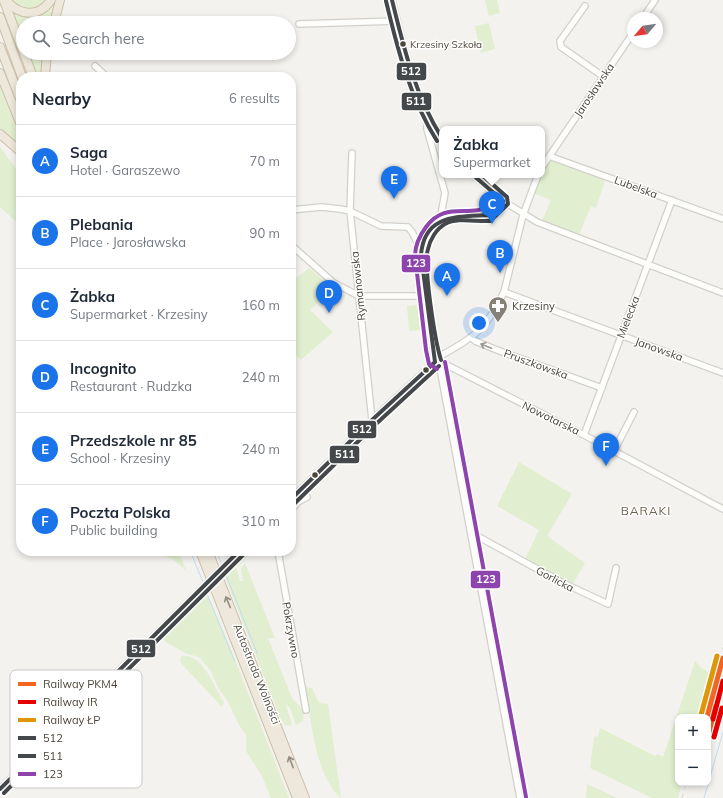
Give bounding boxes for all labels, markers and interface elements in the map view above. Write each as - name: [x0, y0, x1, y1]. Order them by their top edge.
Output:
- north arrow: [627, 12, 663, 48]
- search box: [16, 16, 296, 60]
- icon: search: [30, 27, 52, 49]
- text: Search here: [62, 29, 144, 48]
- place label: Krzesiny Szkoła: [410, 38, 482, 51]
- marker: Krzesiny Szkoła: [398, 39, 408, 49]
- street label: Jarosławska: [571, 60, 617, 120]
- line badge: 512: [396, 62, 427, 81]
- text: 512: [401, 64, 421, 78]
- text: Nearby: [32, 88, 91, 109]
- text: 6 results: [229, 90, 280, 106]
- line badge: 511: [401, 92, 432, 111]
- text: 511: [406, 94, 426, 108]
- popup: [439, 126, 545, 178]
- text: Żabka: [453, 135, 498, 154]
- text: Saga: [70, 143, 108, 162]
- text: A: [40, 153, 50, 169]
- text: 70 m: [250, 153, 280, 169]
- text: Supermarket: [453, 154, 531, 170]
- text: Hotel · Garaszewo: [70, 162, 180, 178]
- pin: E: [381, 166, 407, 199]
- street label: Lubelska: [612, 173, 660, 201]
- pin: C: [479, 191, 505, 224]
- text: Plebania: [70, 215, 133, 234]
- text: B: [41, 225, 49, 241]
- text: 90 m: [250, 225, 280, 241]
- text: Place · Jarosławska: [70, 234, 186, 250]
- pin: B: [487, 240, 513, 273]
- street label: Rymanowska: [347, 251, 369, 321]
- line badge: 123: [401, 254, 431, 273]
- text: 123: [406, 256, 426, 270]
- pin: A: [434, 263, 460, 296]
- pin: D: [316, 280, 342, 313]
- text: Żabka: [70, 287, 115, 306]
- street label: Mielecka: [614, 294, 642, 340]
- pharmacy icon: Krzesiny: [487, 295, 509, 323]
- text: C: [41, 297, 49, 313]
- text: 160 m: [242, 297, 280, 313]
- place label: Krzesiny: [512, 299, 555, 313]
- text: Supermarket · Krzesiny: [70, 306, 208, 322]
- your location: [469, 313, 489, 333]
- street label: Janowska: [633, 334, 685, 364]
- one-way arrow: [481, 341, 493, 349]
- street label: Pruszkowska: [502, 346, 570, 382]
- text: Incognito: [70, 359, 136, 378]
- unlabelled marker: [421, 365, 431, 375]
- text: D: [40, 369, 50, 385]
- text: 240 m: [242, 369, 280, 385]
- text: Restaurant · Rudzka: [70, 378, 192, 394]
- street label: Nowotarska: [520, 398, 582, 438]
- line badge: 512: [347, 420, 377, 439]
- text: 512: [352, 422, 372, 436]
- text: Przedszkole nr 85: [70, 431, 197, 450]
- pin: F: [593, 433, 619, 466]
- text: E: [41, 441, 49, 457]
- text: 240 m: [242, 441, 280, 457]
- line badge: 511: [329, 445, 360, 464]
- text: 511: [335, 447, 355, 461]
- text: School · Krzesiny: [70, 450, 171, 466]
- unlabelled marker: [310, 470, 320, 480]
- text: Poczta Polska: [70, 503, 170, 522]
- district label: BARAKI: [621, 503, 671, 518]
- text: F: [41, 513, 49, 529]
- text: 310 m: [242, 513, 280, 529]
- text: Public building: [70, 522, 158, 538]
- street label: Gorlicka: [534, 563, 576, 595]
- line badge: 123: [470, 570, 501, 589]
- text: 123: [476, 572, 496, 586]
- one-way arrow: [223, 596, 231, 608]
- street label: Pokrzywno: [279, 601, 303, 659]
- street label: Autostrada Wolności: [230, 622, 284, 726]
- line badge: 512: [126, 639, 156, 658]
- text: 512: [131, 642, 151, 656]
- legend: [10, 670, 142, 788]
- text: Railway PKM4: [43, 677, 118, 691]
- text: Railway IR: [43, 695, 98, 709]
- text: Railway ŁP: [43, 713, 100, 727]
- map controls: [675, 714, 711, 786]
- button: +: [675, 714, 711, 750]
- text: 512: [43, 731, 63, 745]
- text: 511: [43, 749, 63, 763]
- button: −: [675, 750, 711, 786]
- one-way arrow: [286, 756, 294, 768]
- text: 123: [43, 767, 63, 781]

